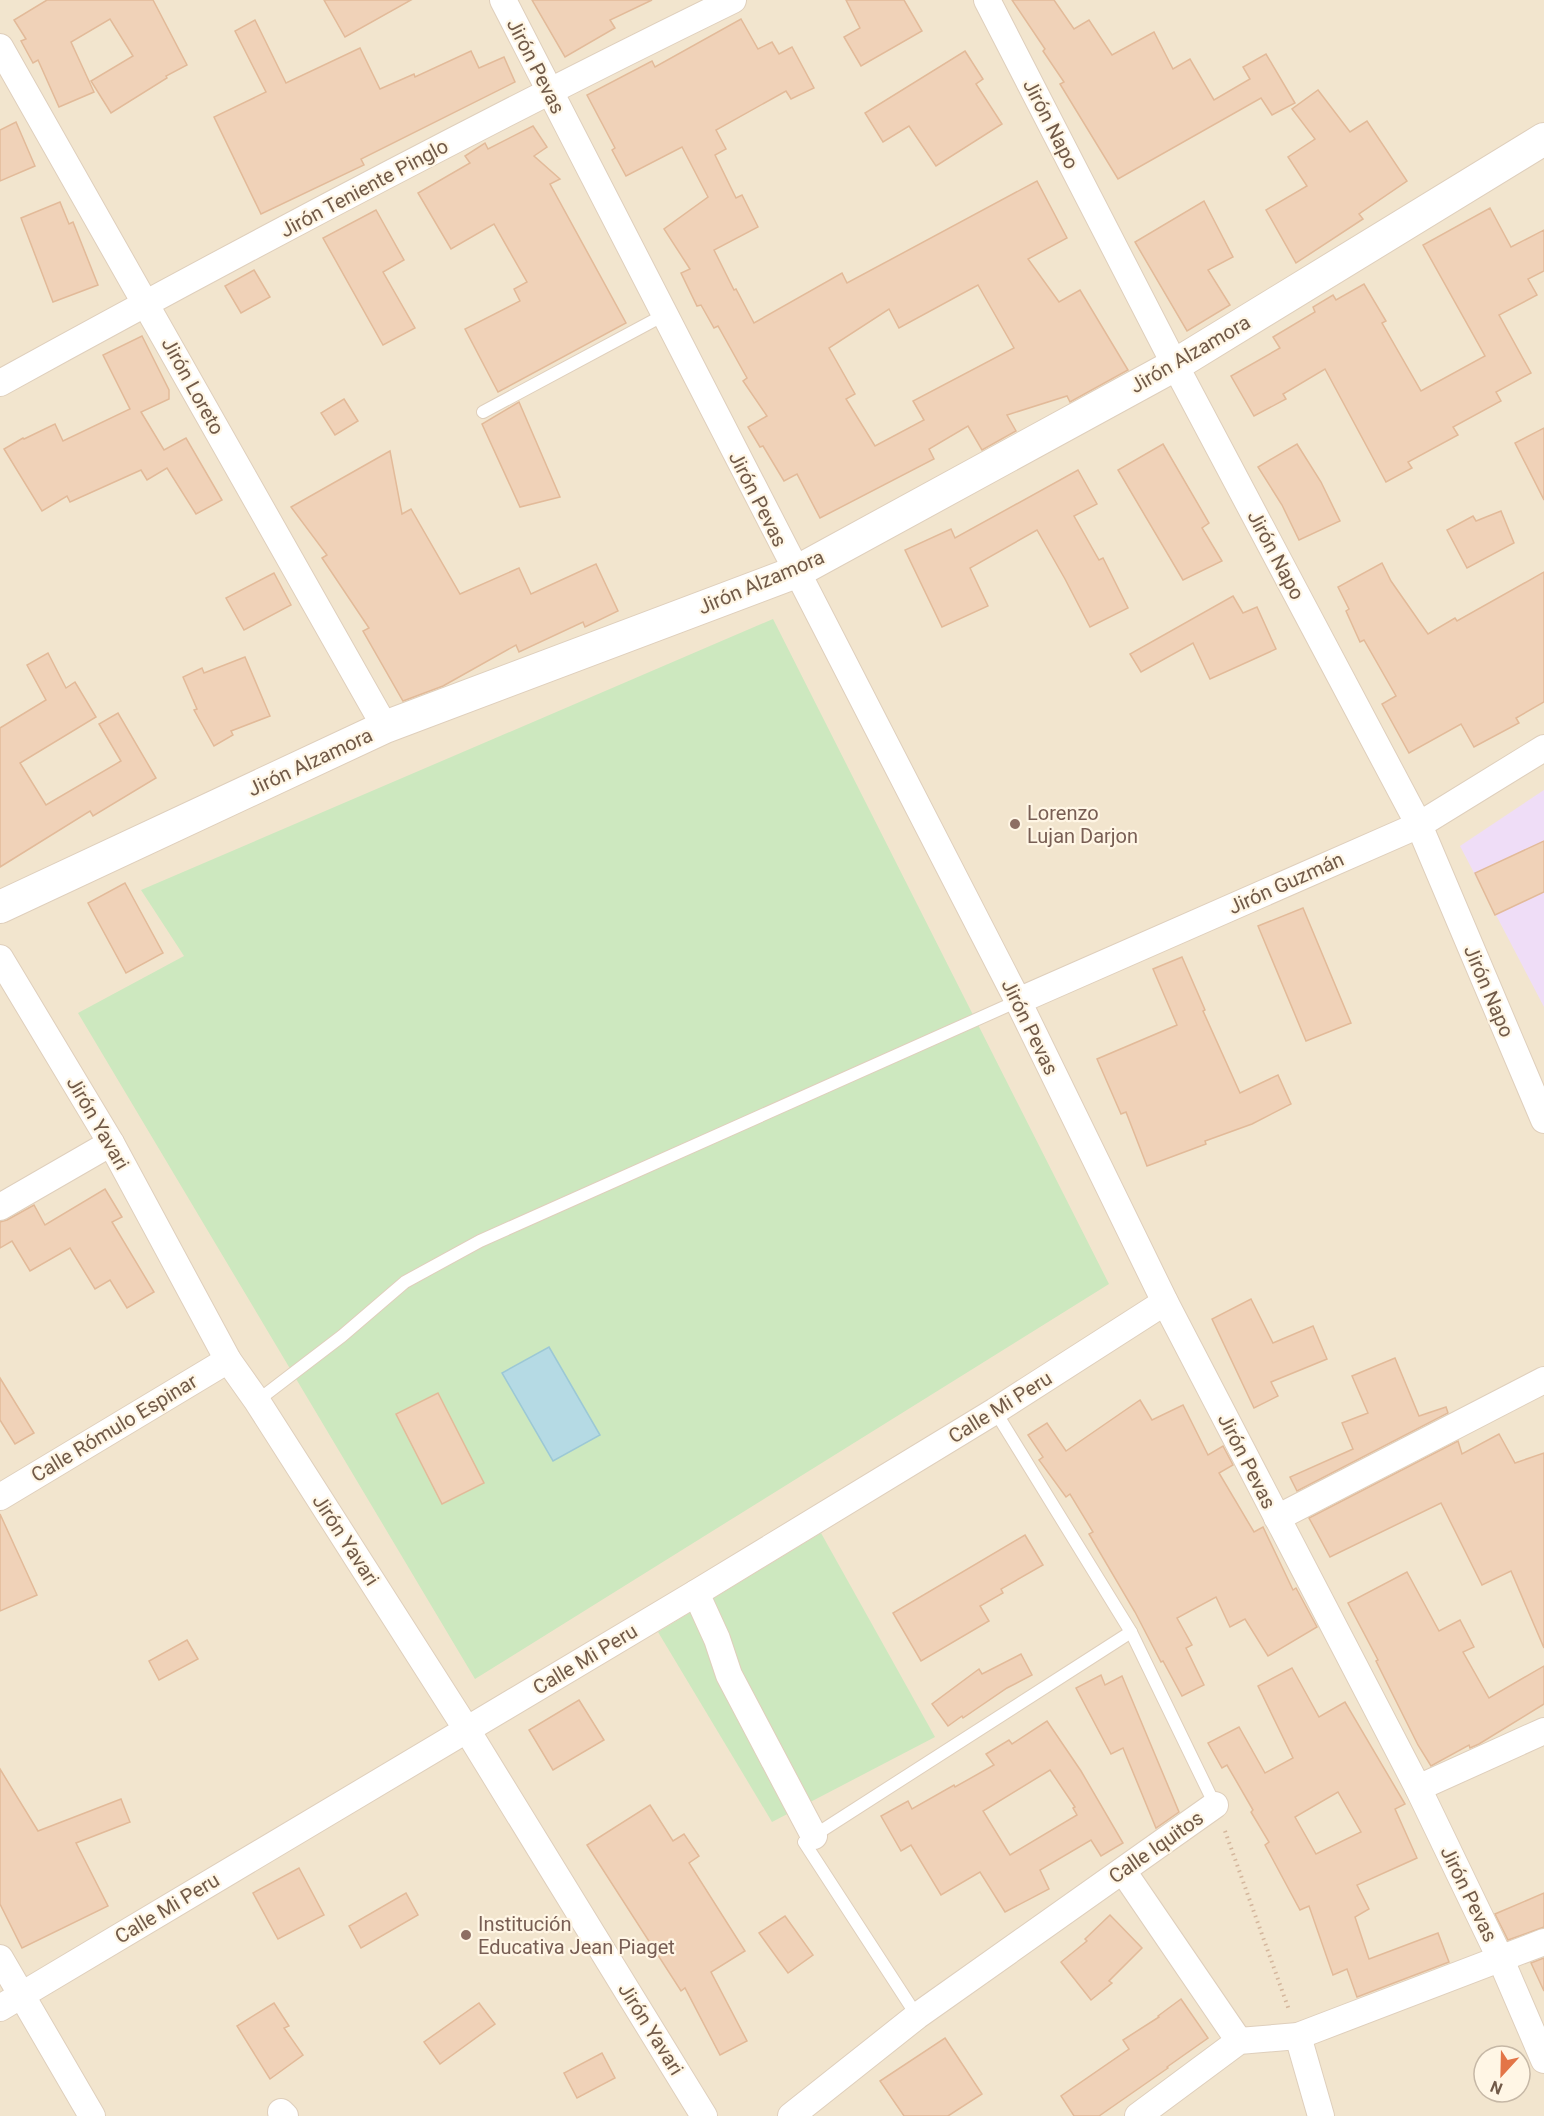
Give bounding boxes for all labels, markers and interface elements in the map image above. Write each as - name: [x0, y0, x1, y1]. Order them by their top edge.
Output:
- street label: Jirón Pevas: [502, 14, 570, 118]
- street label: Jirón Napo: [1018, 75, 1084, 173]
- street label: Jirón Teniente Pinglo: [276, 134, 452, 242]
- street label: Jirón Alzamora: [1126, 310, 1254, 398]
- street label: Jirón Loreto: [157, 333, 229, 439]
- street label: Jirón Pevas: [724, 447, 792, 551]
- street label: Jirón Napo: [1242, 506, 1310, 604]
- street label: Jirón Alzamora: [694, 545, 828, 619]
- street label: Jirón Alzamora: [244, 723, 376, 801]
- place label: Lorenzo Lujan Darjon: [1027, 801, 1138, 848]
- marker: Lorenzo Lujan Darjon: [1008, 817, 1022, 831]
- street label: Jirón Guzmán: [1225, 847, 1347, 919]
- street label: Jirón Napo: [1459, 941, 1519, 1041]
- street label: Jirón Pevas: [997, 975, 1063, 1079]
- street label: Jirón Yavari: [62, 1072, 134, 1174]
- street label: Calle Mi Peru: [944, 1366, 1056, 1448]
- street label: Calle Rómulo Espinar: [27, 1369, 201, 1487]
- street label: Jirón Pevas: [1213, 1409, 1281, 1513]
- street label: Jirón Yavari: [308, 1490, 384, 1590]
- street label: Calle Mi Peru: [529, 1618, 641, 1700]
- street label: Calle Iquitos: [1104, 1806, 1208, 1888]
- street label: Jirón Pevas: [1436, 1842, 1502, 1946]
- street label: Calle Mi Peru: [111, 1867, 223, 1949]
- place label: Institución Educativa Jean Piaget: [478, 1912, 675, 1959]
- marker: Institución Educativa Jean Piaget: [459, 1928, 473, 1942]
- street label: Jirón Yavari: [613, 1979, 689, 2079]
- north arrow: [1472, 2044, 1532, 2104]
- text: N: [1488, 2077, 1505, 2098]

